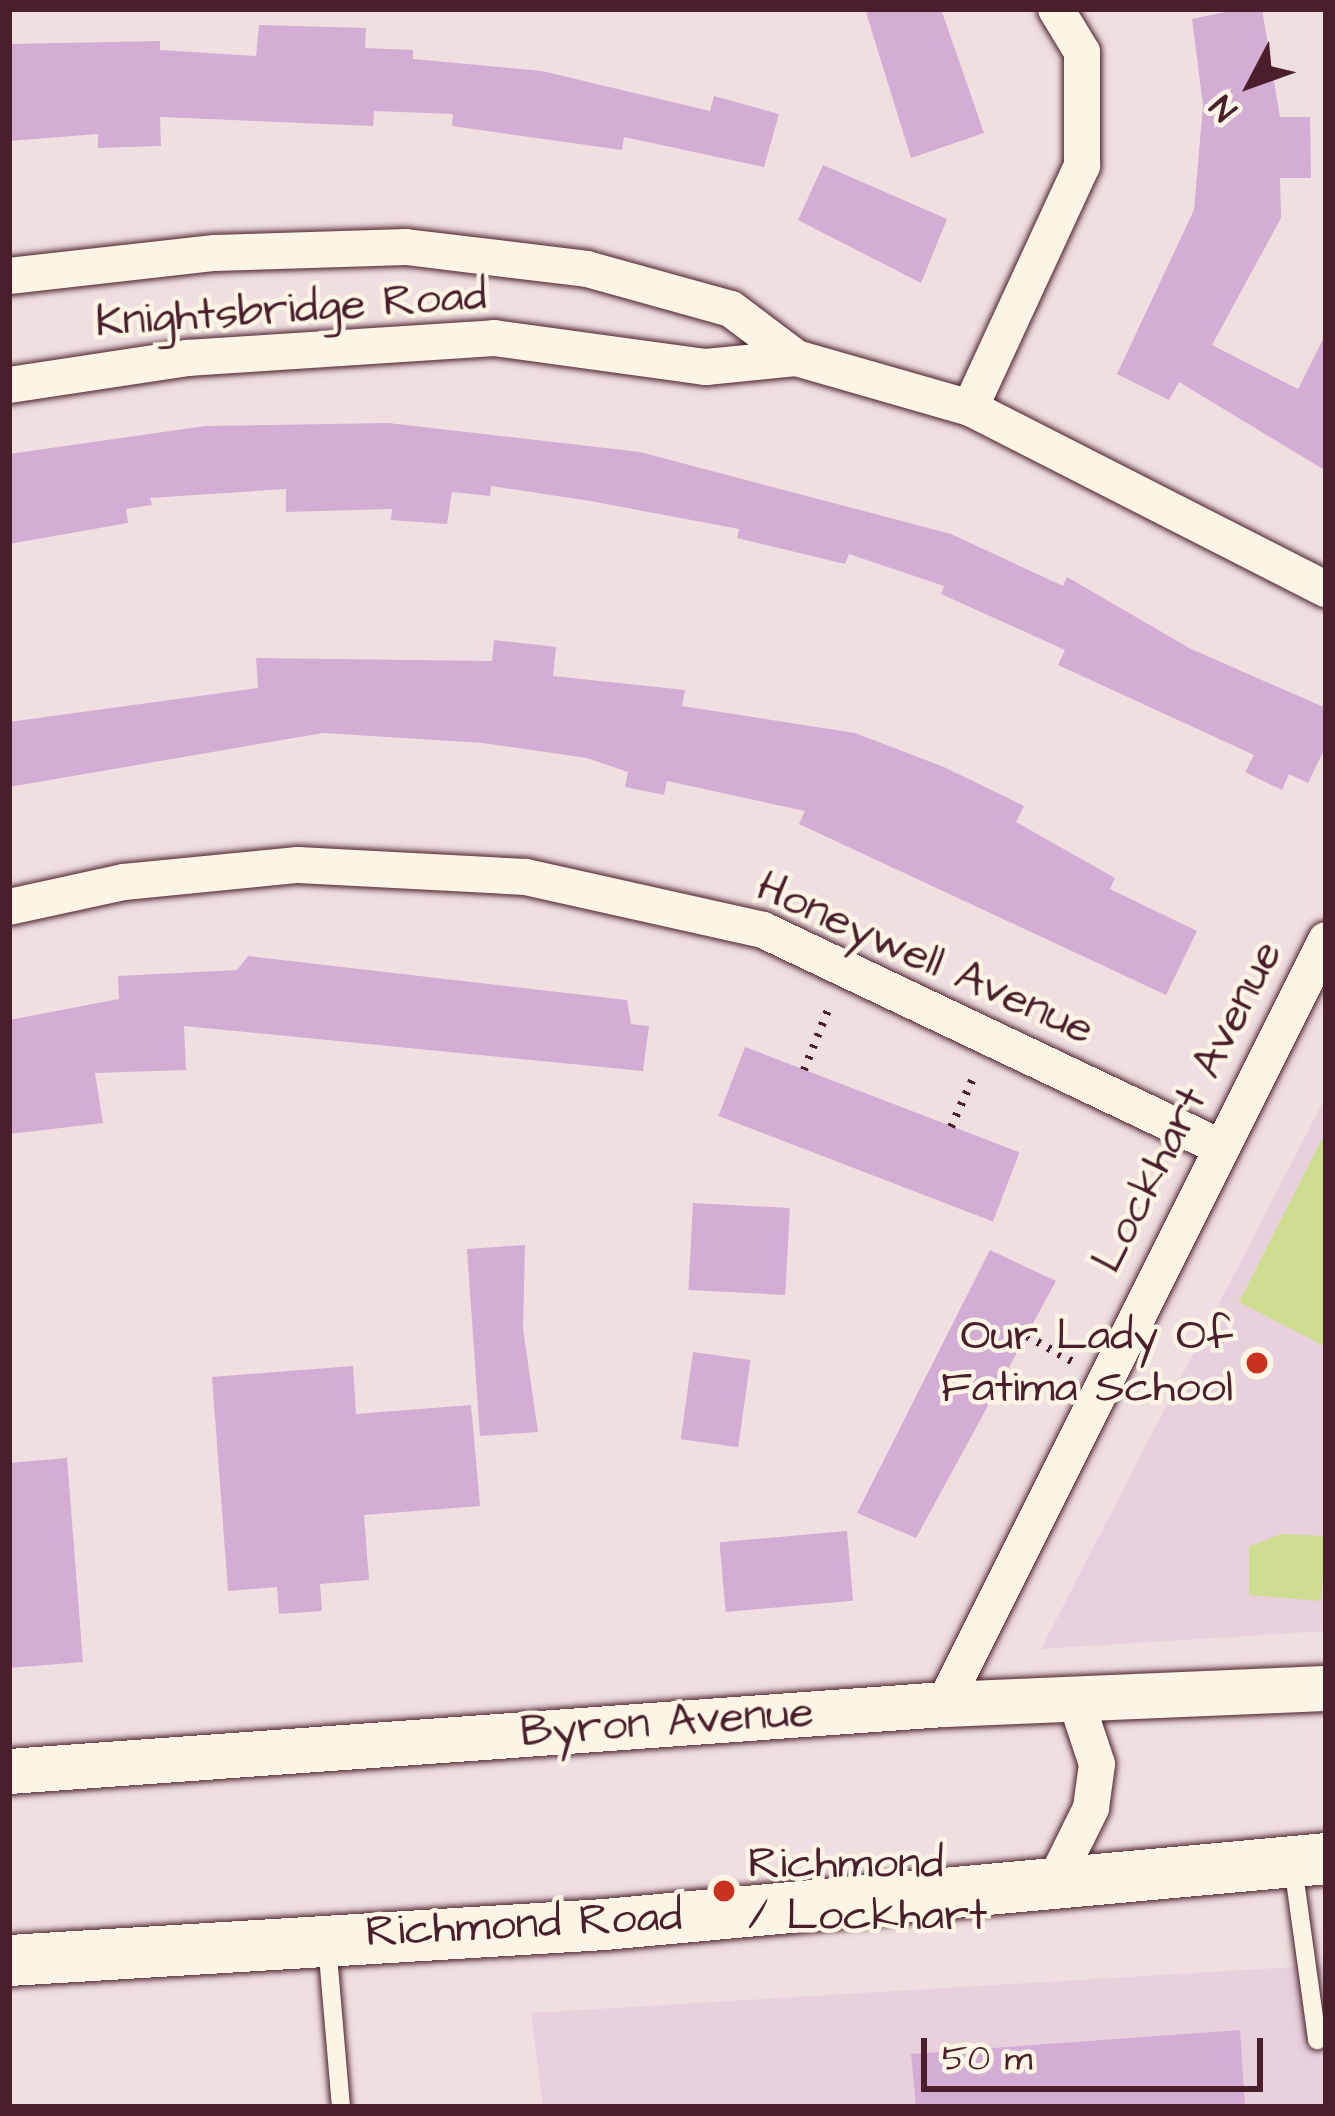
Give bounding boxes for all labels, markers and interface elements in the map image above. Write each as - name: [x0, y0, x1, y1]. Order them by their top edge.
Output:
- north arrow: [1191, 24, 1311, 144]
- text: N: [1200, 85, 1248, 131]
- street label: Knightsbridge Road: [94, 269, 488, 351]
- street label: Honeywell Avenue: [748, 860, 1102, 1058]
- street label: Lockhart Avenue: [1081, 932, 1295, 1282]
- place label: Our Lady Of Fatima School: [941, 1310, 1233, 1416]
- marker: Our Lady Of Fatima School: [1244, 1350, 1270, 1376]
- street label: Byron Avenue: [519, 1686, 815, 1760]
- place label: Richmond / Lockhart: [748, 1838, 987, 1944]
- marker: Richmond / Lockhart: [711, 1878, 737, 1904]
- street label: Richmond Road: [364, 1890, 684, 1960]
- scale bar: [927, 2014, 1269, 2088]
- text: 50 m: [942, 2033, 1033, 2084]

